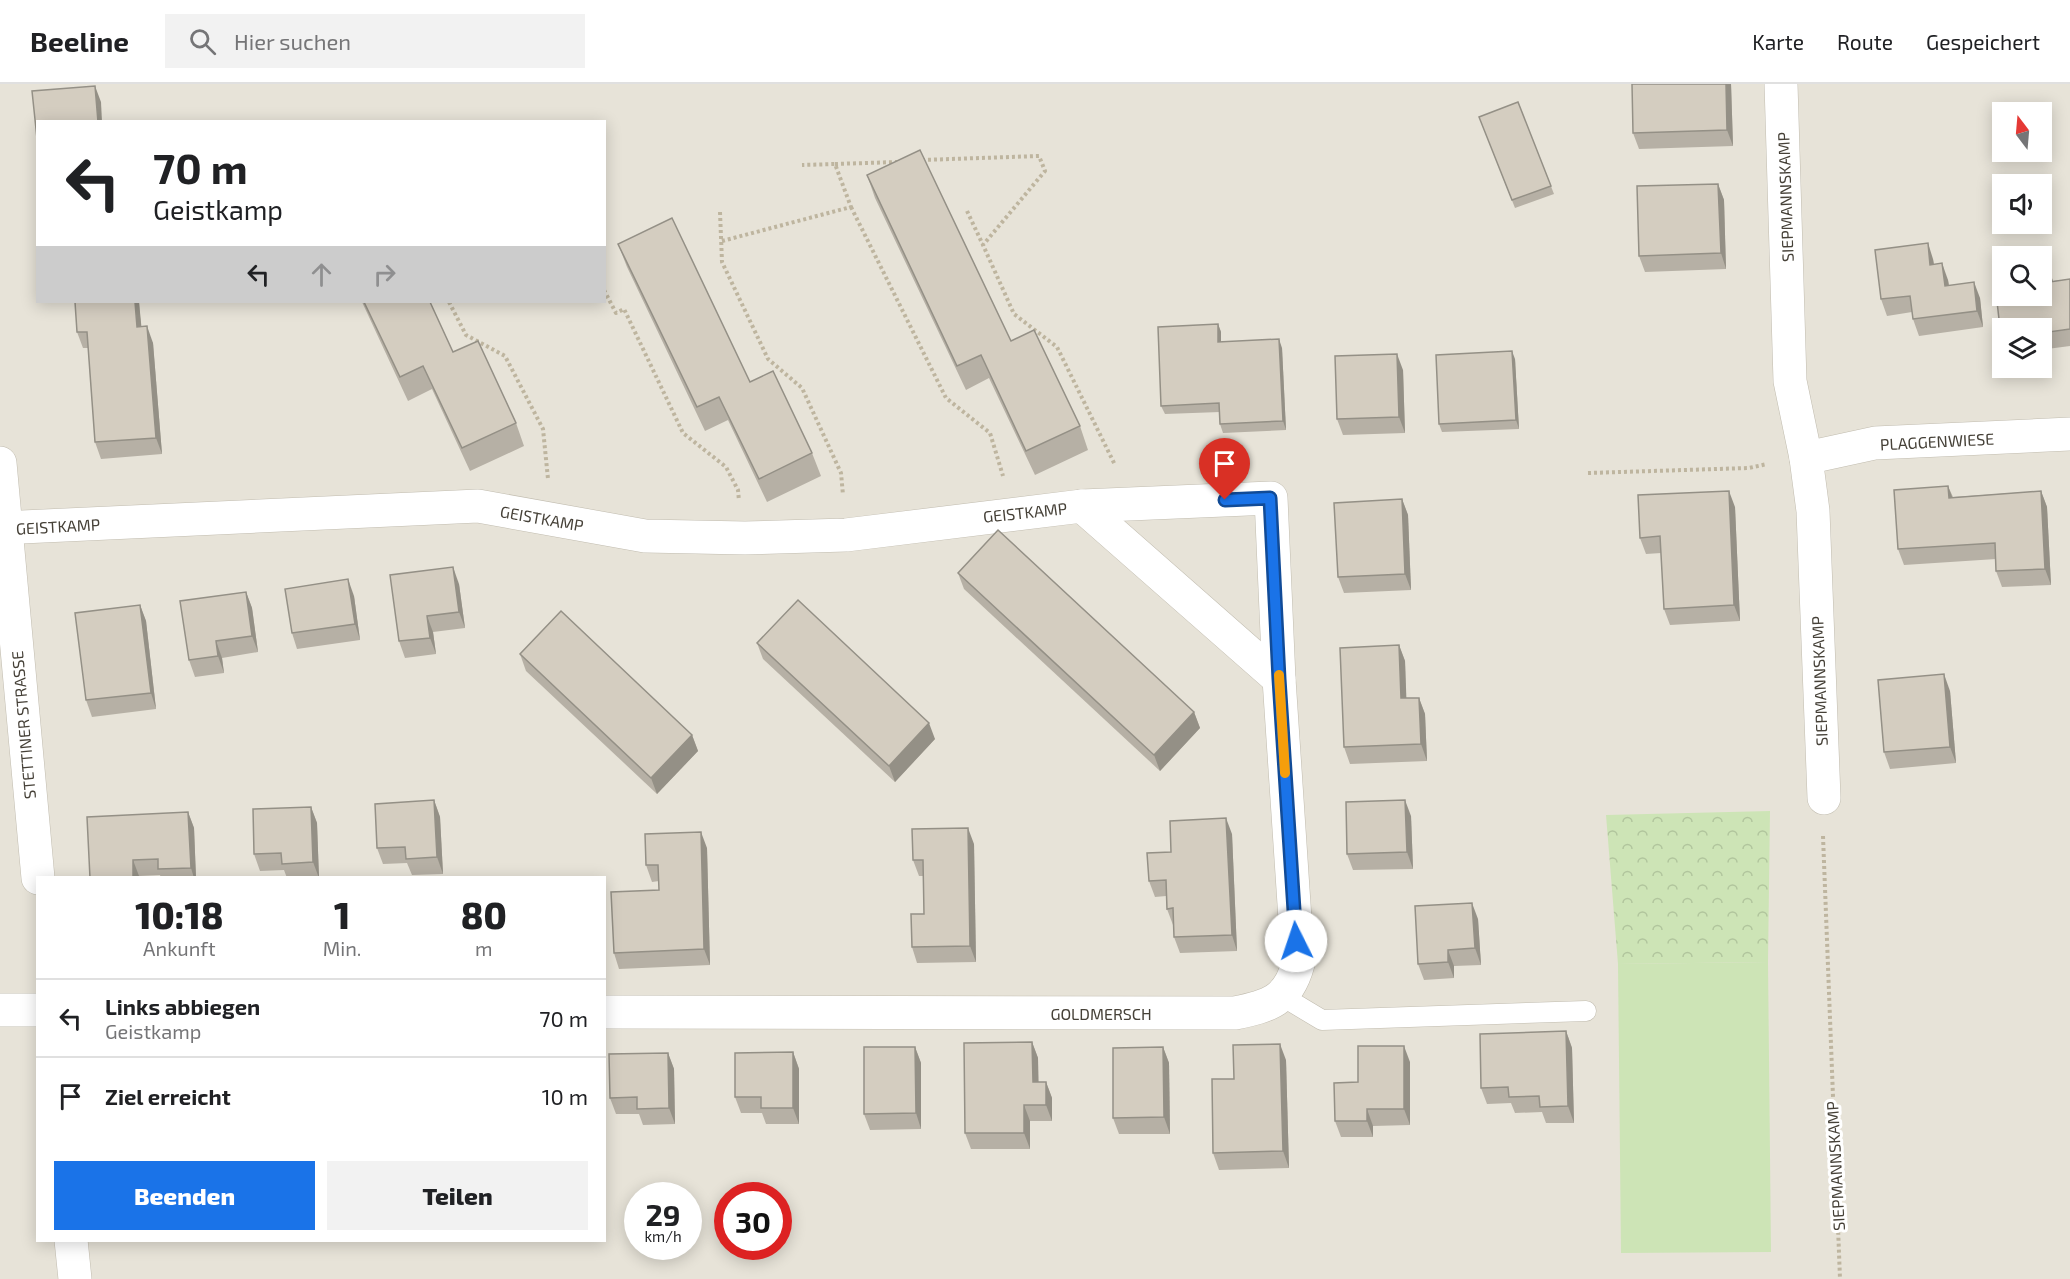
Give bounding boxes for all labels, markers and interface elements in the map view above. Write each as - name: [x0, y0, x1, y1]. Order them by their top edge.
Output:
- search box: [165, 14, 585, 68]
- text: Beeline: [30, 24, 129, 58]
- icon: search: [186, 25, 219, 58]
- text: Hier suchen: [234, 28, 351, 54]
- text: Karte: [1752, 29, 1804, 54]
- text: Route: [1837, 29, 1893, 54]
- text: Gespeichert: [1926, 29, 2040, 54]
- north arrow: [1992, 102, 2052, 162]
- map controls: [1992, 102, 2052, 378]
- street label: SIEPMANNSKAMP: [1773, 132, 1797, 262]
- text: 70 m: [153, 142, 248, 192]
- icon: left: [54, 144, 132, 222]
- button: sound: [1992, 174, 2052, 234]
- text: Geistkamp: [153, 193, 283, 225]
- button: search: [1992, 246, 2052, 306]
- icon: left: [242, 258, 275, 291]
- icon: ahead: [305, 258, 338, 291]
- icon: right: [368, 258, 401, 291]
- button: layers: [1992, 318, 2052, 378]
- street label: PLAGGENWIESE: [1880, 429, 1995, 453]
- pin: [1199, 438, 1250, 500]
- icon: arrive: [1208, 447, 1241, 480]
- street label: GEISTKAMP: [982, 498, 1068, 526]
- street label: GEISTKAMP: [499, 501, 585, 535]
- street label: GEISTKAMP: [15, 514, 101, 538]
- street label: SIEPMANNSKAMP: [1807, 616, 1831, 746]
- street label: STETTINER STRASSE: [7, 650, 39, 800]
- text: 10:18: [135, 893, 223, 936]
- text: 1: [334, 893, 350, 936]
- text: 80: [461, 893, 507, 936]
- position arrow: [1264, 909, 1328, 973]
- text: Ankunft: [143, 936, 216, 960]
- text: Min.: [323, 936, 361, 960]
- text: m: [475, 936, 492, 960]
- text: Links abbiegen: [105, 993, 260, 1019]
- icon: left: [54, 1002, 87, 1035]
- street label: GOLDMERSCH: [1050, 1004, 1152, 1023]
- text: 70 m: [539, 1005, 588, 1031]
- text: Geistkamp: [105, 1019, 201, 1043]
- icon: arrive: [54, 1080, 87, 1113]
- text: Ziel erreicht: [105, 1083, 231, 1109]
- text: 10 m: [542, 1083, 588, 1109]
- street label: SIEPMANNSKAMP: [1822, 1101, 1848, 1231]
- button: Beenden: [54, 1161, 315, 1230]
- button: Teilen: [327, 1161, 588, 1230]
- speed limit sign: 30: [714, 1182, 792, 1260]
- text: 29: [645, 1196, 681, 1232]
- text: km/h: [644, 1227, 682, 1245]

